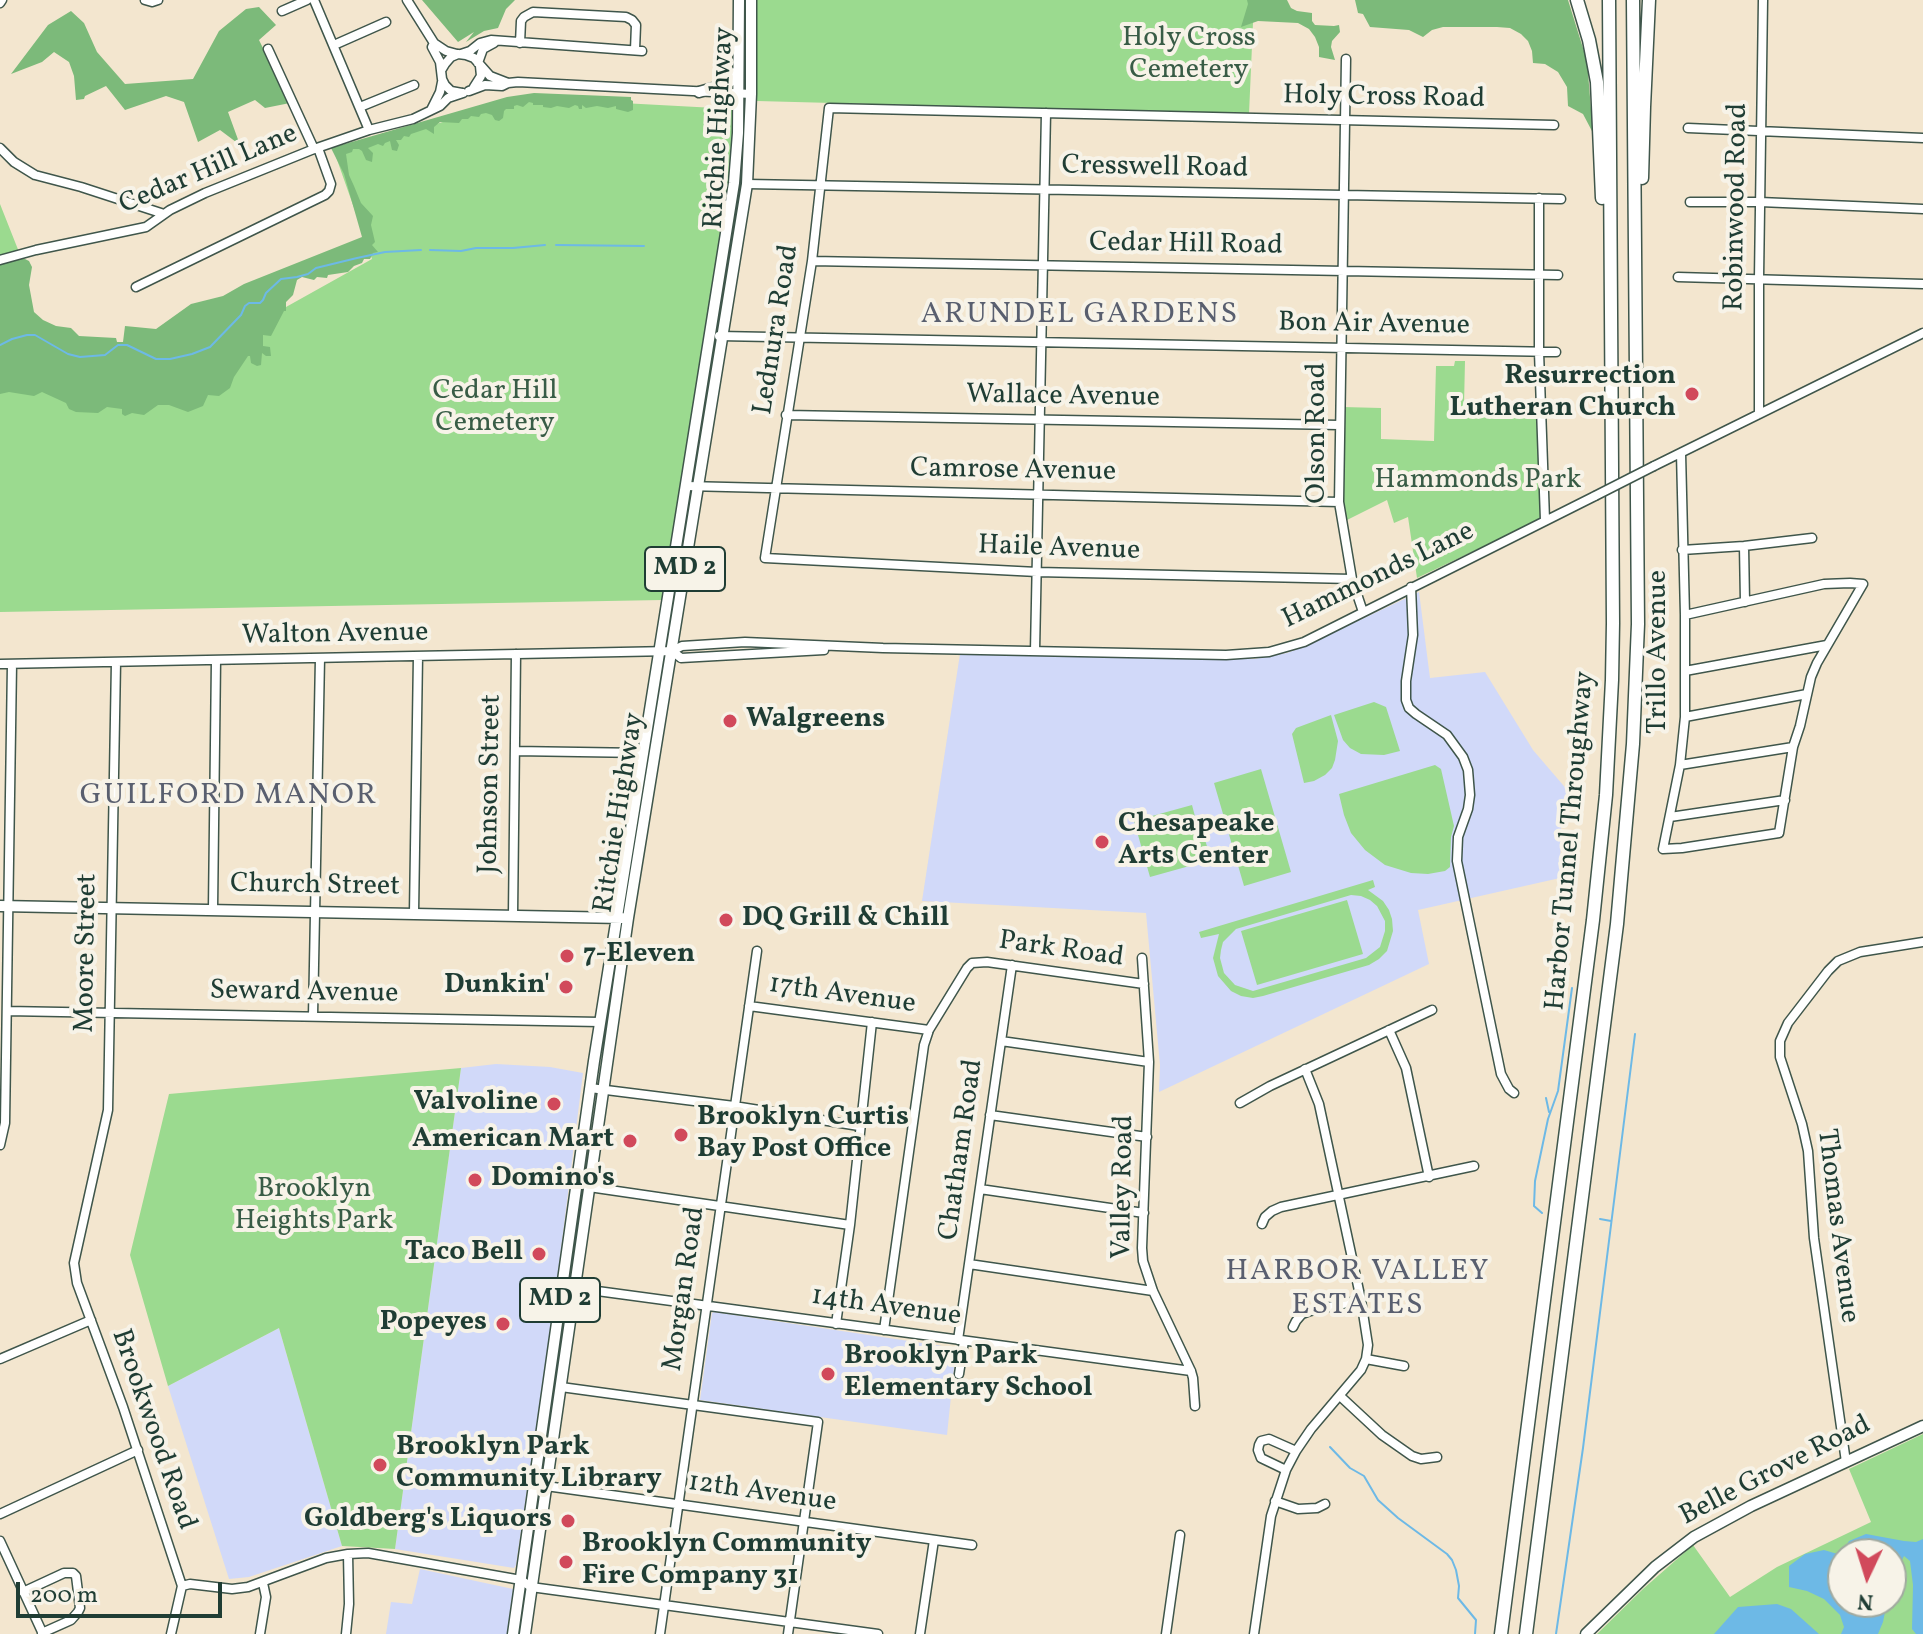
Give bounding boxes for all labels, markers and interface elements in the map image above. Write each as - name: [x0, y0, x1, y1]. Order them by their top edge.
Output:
- park label: Holy Cross Cemetery: [1122, 23, 1256, 89]
- street label: Ritchie Highway: [699, 26, 743, 230]
- street label: Holy Cross Road: [1282, 80, 1486, 118]
- street label: Robinwood Road: [1719, 103, 1757, 311]
- street label: Cedar Hill Lane: [115, 118, 303, 224]
- street label: Cresswell Road: [1061, 151, 1249, 187]
- street label: Cedar Hill Road: [1089, 228, 1283, 264]
- street label: Lednura Road: [748, 243, 808, 417]
- district label: ARUNDEL GARDENS: [921, 298, 1239, 334]
- street label: Bon Air Avenue: [1278, 308, 1470, 344]
- place label: Resurrection Lutheran Church: [1450, 361, 1676, 427]
- street label: Olson Road: [1302, 362, 1336, 504]
- park label: Cedar Hill Cemetery: [433, 376, 557, 442]
- street label: Wallace Avenue: [966, 380, 1160, 416]
- marker: Resurrection Lutheran Church: [1683, 385, 1701, 403]
- street label: Camrose Avenue: [910, 453, 1116, 491]
- park label: Hammonds Park: [1375, 465, 1581, 499]
- street label: Hammonds Lane: [1278, 516, 1480, 638]
- street label: Haile Avenue: [977, 530, 1141, 570]
- road number: MD 2: [645, 547, 725, 591]
- street label: Trillo Avenue: [1643, 570, 1677, 734]
- street label: Walton Avenue: [241, 618, 429, 654]
- street label: Harbor Tunnel Throughway: [1540, 670, 1604, 1012]
- street label: Johnson Street: [474, 694, 510, 874]
- place label: Walgreens: [746, 704, 885, 738]
- street label: Ritchie Highway: [589, 710, 653, 916]
- marker: Walgreens: [721, 712, 739, 730]
- district label: GUILFORD MANOR: [80, 779, 378, 815]
- place label: Chesapeake Arts Center: [1118, 809, 1274, 875]
- marker: Chesapeake Arts Center: [1093, 833, 1111, 851]
- street label: Church Street: [230, 869, 400, 905]
- street label: Moore Street: [70, 873, 106, 1033]
- place label: DQ Grill & Chill: [742, 903, 949, 937]
- marker: DQ Grill & Chill: [717, 911, 735, 929]
- street label: Park Road: [996, 926, 1126, 976]
- place label: 7-Eleven: [583, 939, 695, 973]
- marker: 7-Eleven: [558, 947, 576, 965]
- street label: 17th Avenue: [766, 969, 918, 1023]
- place label: Dunkin': [444, 970, 550, 1004]
- street label: Seward Avenue: [209, 976, 399, 1012]
- marker: Dunkin': [557, 978, 575, 996]
- street label: Chatham Road: [934, 1057, 992, 1243]
- place label: Valvoline: [414, 1087, 538, 1121]
- marker: Valvoline: [545, 1095, 563, 1113]
- place label: Brooklyn Curtis Bay Post Office: [697, 1102, 909, 1168]
- street label: Valley Road: [1107, 1115, 1143, 1259]
- place label: American Mart: [412, 1124, 614, 1158]
- marker: Brooklyn Curtis Bay Post Office: [672, 1126, 690, 1144]
- street label: Thomas Avenue: [1807, 1127, 1865, 1325]
- marker: American Mart: [621, 1132, 639, 1150]
- place label: Domino's: [491, 1163, 615, 1197]
- marker: Domino's: [466, 1171, 484, 1189]
- park label: Brooklyn Heights Park: [235, 1174, 393, 1240]
- street label: Morgan Road: [658, 1205, 714, 1373]
- place label: Taco Bell: [405, 1237, 523, 1271]
- marker: Taco Bell: [530, 1245, 548, 1263]
- district label: HARBOR VALLEY ESTATES: [1226, 1255, 1490, 1326]
- road number: MD 2: [520, 1278, 600, 1322]
- street label: 14th Avenue: [809, 1281, 963, 1335]
- place label: Popeyes: [380, 1307, 487, 1341]
- marker: Popeyes: [494, 1315, 512, 1333]
- street label: Brookwood Road: [102, 1325, 202, 1535]
- place label: Brooklyn Park Elementary School: [844, 1341, 1093, 1407]
- marker: Brooklyn Park Elementary School: [819, 1365, 837, 1383]
- street label: Belle Grove Road: [1675, 1409, 1877, 1535]
- place label: Brooklyn Park Community Library: [396, 1432, 662, 1498]
- marker: Brooklyn Park Community Library: [371, 1456, 389, 1474]
- street label: 12th Avenue: [686, 1467, 838, 1521]
- place label: Goldberg's Liquors: [304, 1504, 552, 1538]
- marker: Goldberg's Liquors: [559, 1512, 577, 1530]
- place label: Brooklyn Community Fire Company 31: [582, 1529, 871, 1595]
- north arrow: [1827, 1538, 1907, 1618]
- marker: Brooklyn Community Fire Company 31: [557, 1553, 575, 1571]
- scale bar: [20, 1566, 226, 1616]
- text: 200 m: [30, 1579, 98, 1613]
- text: N: [1856, 1584, 1874, 1616]

